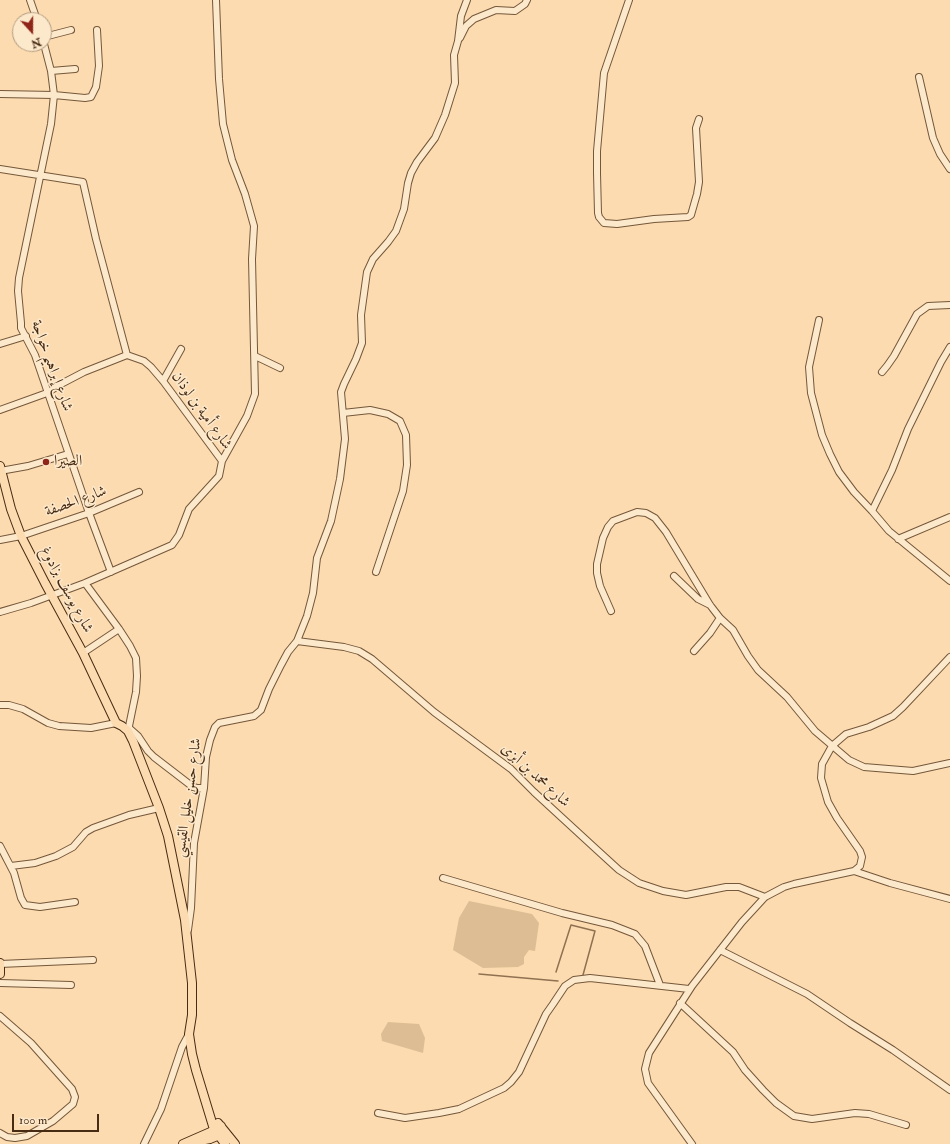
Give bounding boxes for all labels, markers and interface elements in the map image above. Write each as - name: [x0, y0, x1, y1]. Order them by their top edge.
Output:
- north arrow: [12, 12, 52, 52]
- text: N: [29, 35, 43, 51]
- street label: شارع إبراهيم خواجة: [26, 318, 76, 414]
- street label: شارع أمية بن لوذان: [167, 369, 235, 453]
- place label: الصيرا: [54, 453, 82, 471]
- marker: الصيرا: [41, 457, 51, 467]
- street label: شارع الحصفة: [43, 483, 109, 521]
- street label: شارع يوسف بزادوغ: [36, 544, 96, 636]
- street label: شارع حسن خليل القيسي: [172, 737, 206, 859]
- street label: شارع محمد بن أبزى: [497, 740, 573, 812]
- scale bar: [14, 1106, 101, 1132]
- text: 100 m: [19, 1113, 47, 1128]

